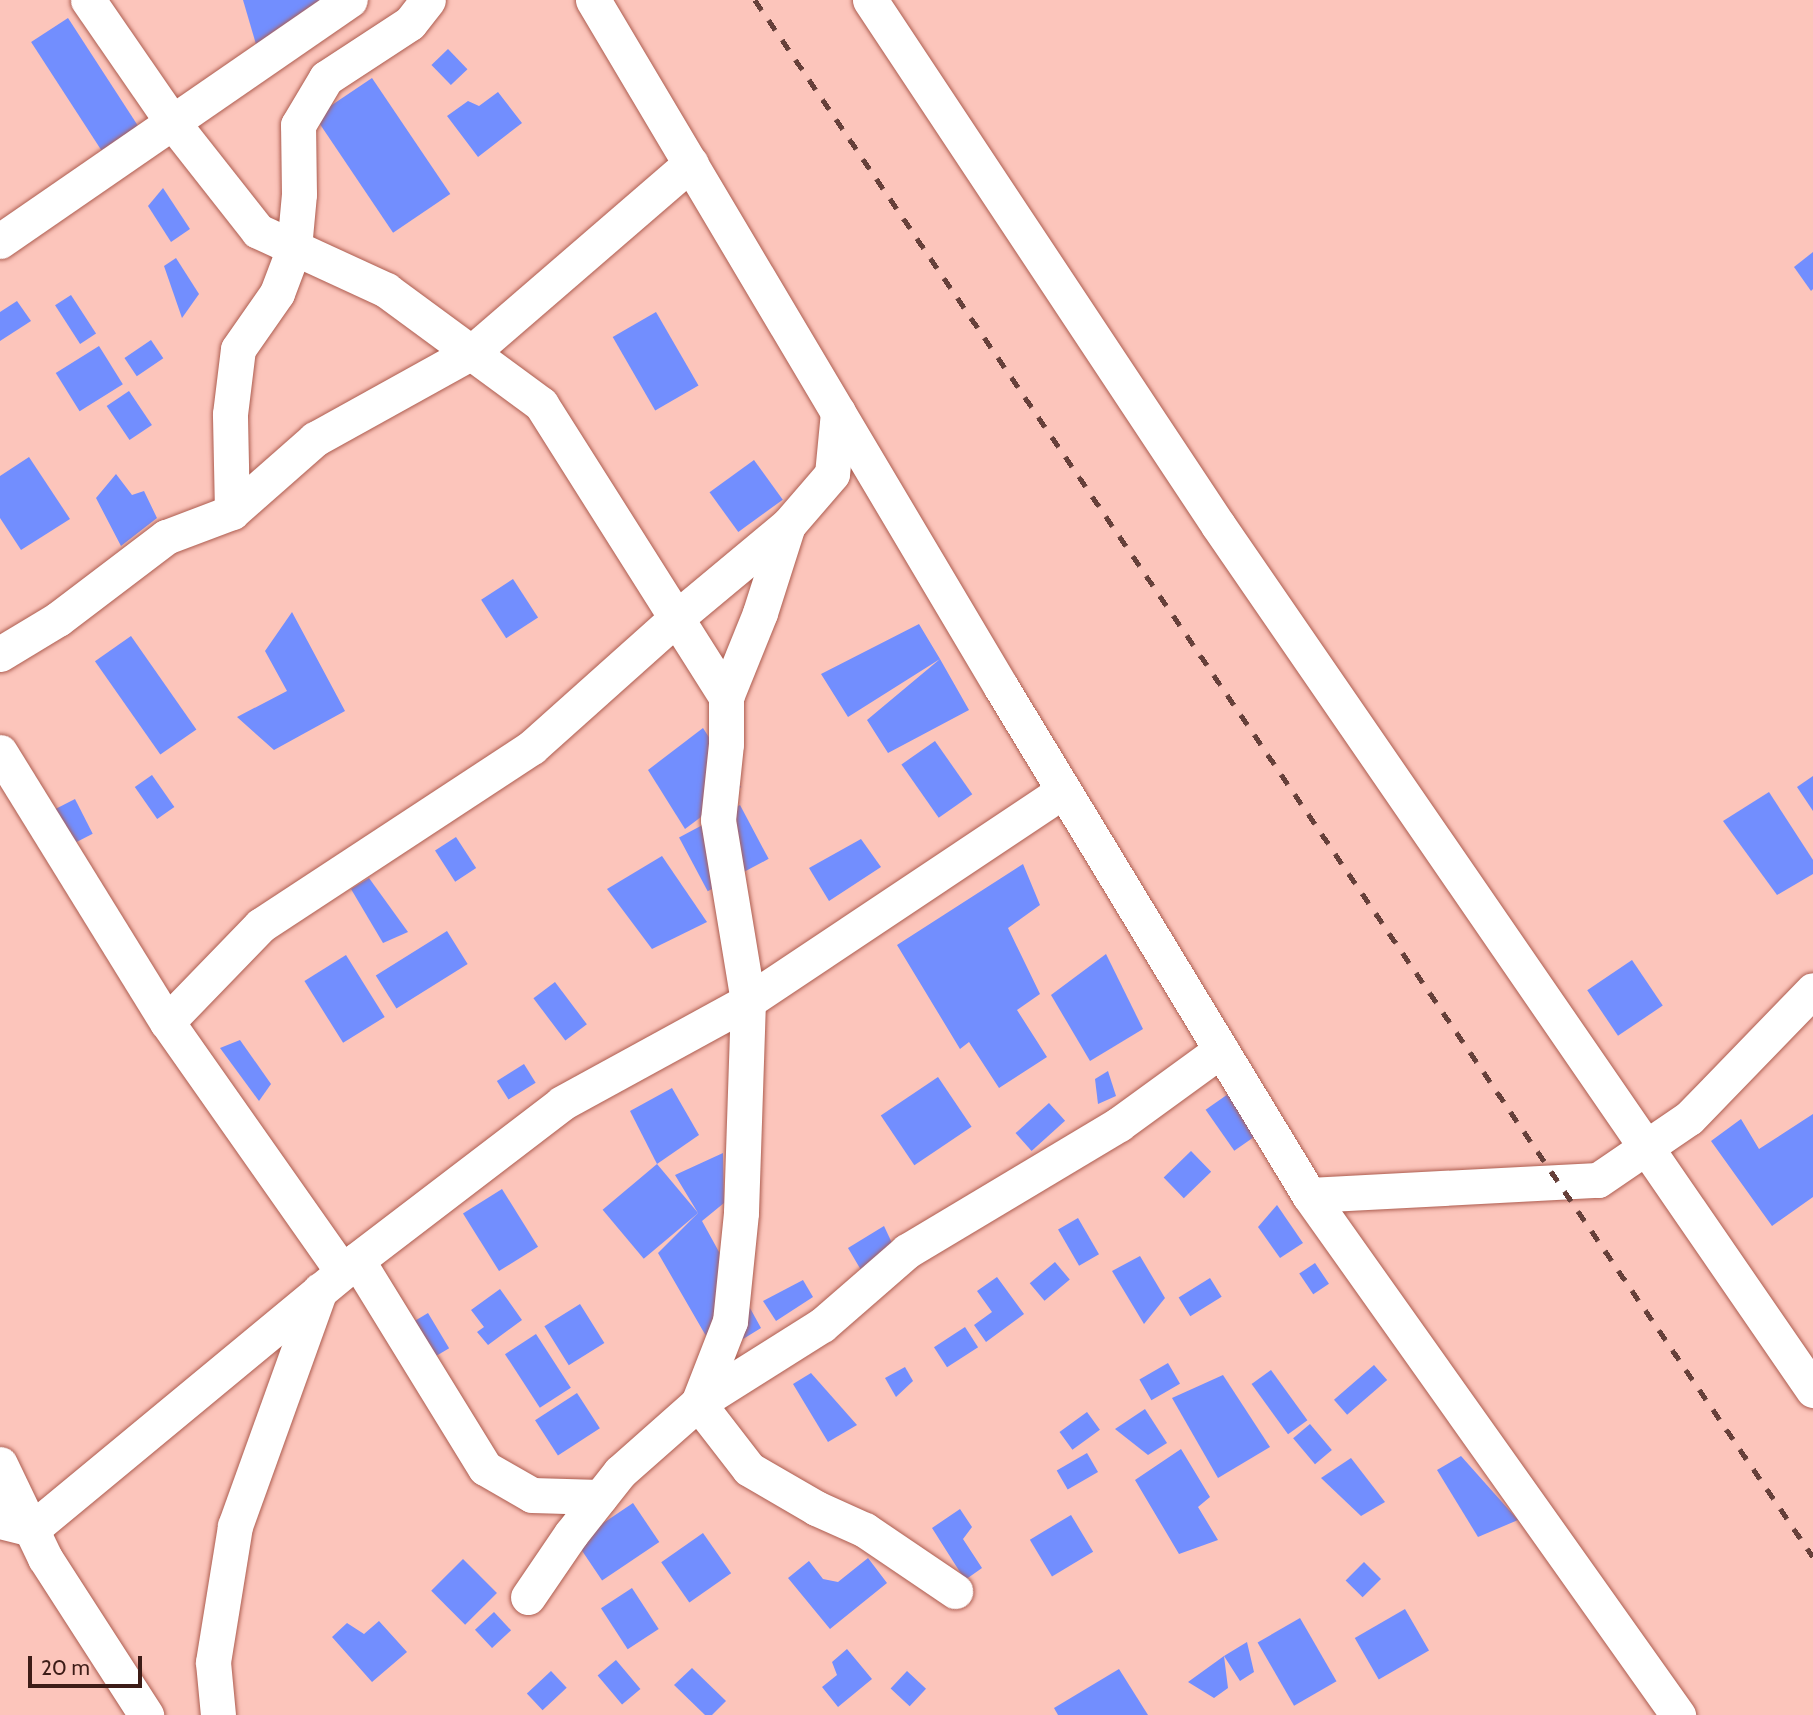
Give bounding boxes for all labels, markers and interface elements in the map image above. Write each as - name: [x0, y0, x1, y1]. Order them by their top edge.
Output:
- scale bar: [32, 1642, 145, 1686]
- text: 20 m: [41, 1655, 90, 1680]

